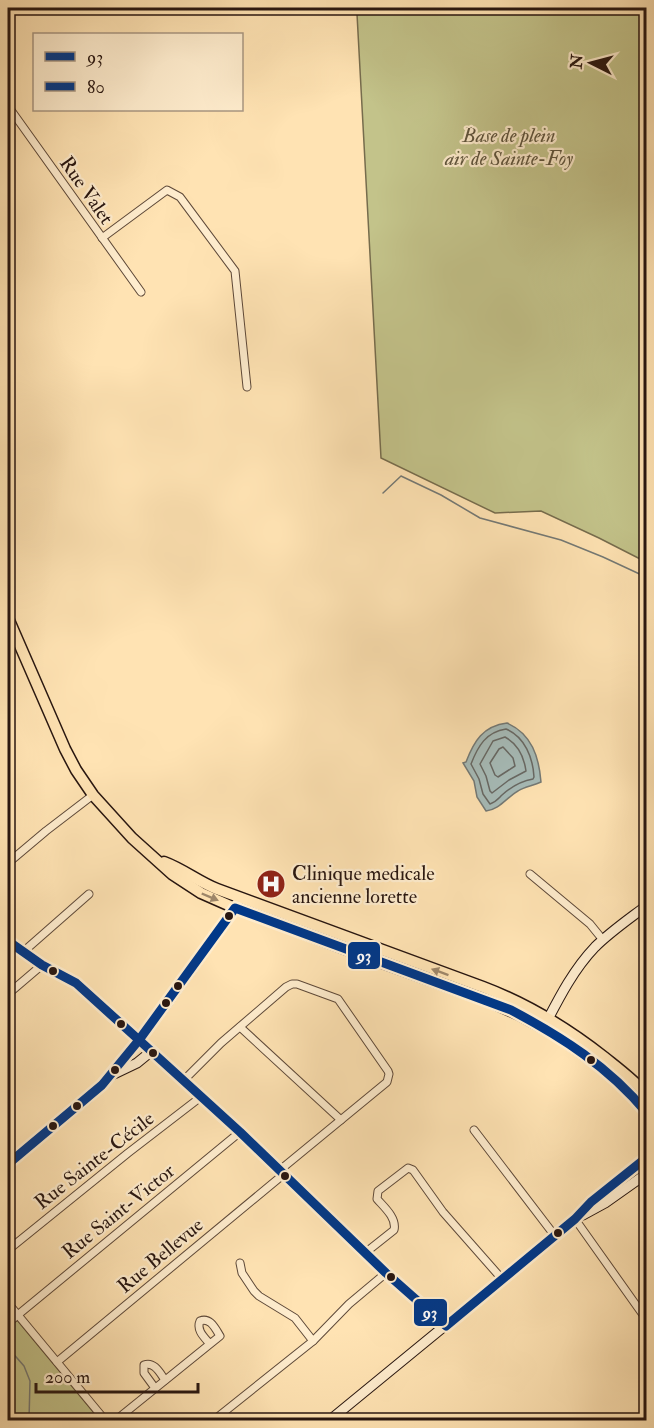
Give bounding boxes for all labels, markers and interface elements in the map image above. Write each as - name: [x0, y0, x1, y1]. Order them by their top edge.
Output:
- legend: [33, 33, 243, 111]
- north arrow: [561, 33, 621, 93]
- text: 93: [85, 46, 103, 69]
- text: N: [566, 53, 588, 71]
- text: 80: [87, 76, 105, 99]
- park label: Base de plein air de Sainte-Foy: [444, 123, 573, 171]
- street label: Rue Valet: [54, 151, 119, 230]
- place label: Clinique medicale ancienne lorette: [292, 861, 435, 909]
- hospital icon: Clinique medicale ancienne lorette: [255, 868, 287, 900]
- one-way arrow: [202, 892, 220, 902]
- unlabelled marker: [223, 910, 235, 922]
- line badge: 93: [347, 941, 381, 970]
- text: 93: [355, 946, 371, 966]
- unlabelled marker: [47, 965, 59, 977]
- one-way arrow: [431, 966, 449, 976]
- unlabelled marker: [172, 980, 184, 992]
- unlabelled marker: [160, 997, 172, 1009]
- unlabelled marker: [115, 1018, 127, 1030]
- unlabelled marker: [147, 1047, 159, 1059]
- unlabelled marker: [585, 1054, 597, 1066]
- unlabelled marker: [109, 1064, 121, 1076]
- unlabelled marker: [71, 1100, 83, 1112]
- street label: Rue Sainte-Cécile: [29, 1106, 159, 1215]
- unlabelled marker: [47, 1120, 59, 1132]
- street label: Rue Saint-Victor: [57, 1158, 180, 1264]
- unlabelled marker: [279, 1170, 291, 1182]
- street label: Rue Bellevue: [112, 1212, 208, 1298]
- unlabelled marker: [552, 1227, 564, 1239]
- unlabelled marker: [385, 1271, 397, 1283]
- line badge: 93: [413, 1298, 448, 1327]
- text: 93: [421, 1303, 437, 1323]
- scale bar: [36, 1356, 198, 1394]
- text: 200 m: [45, 1366, 90, 1389]

